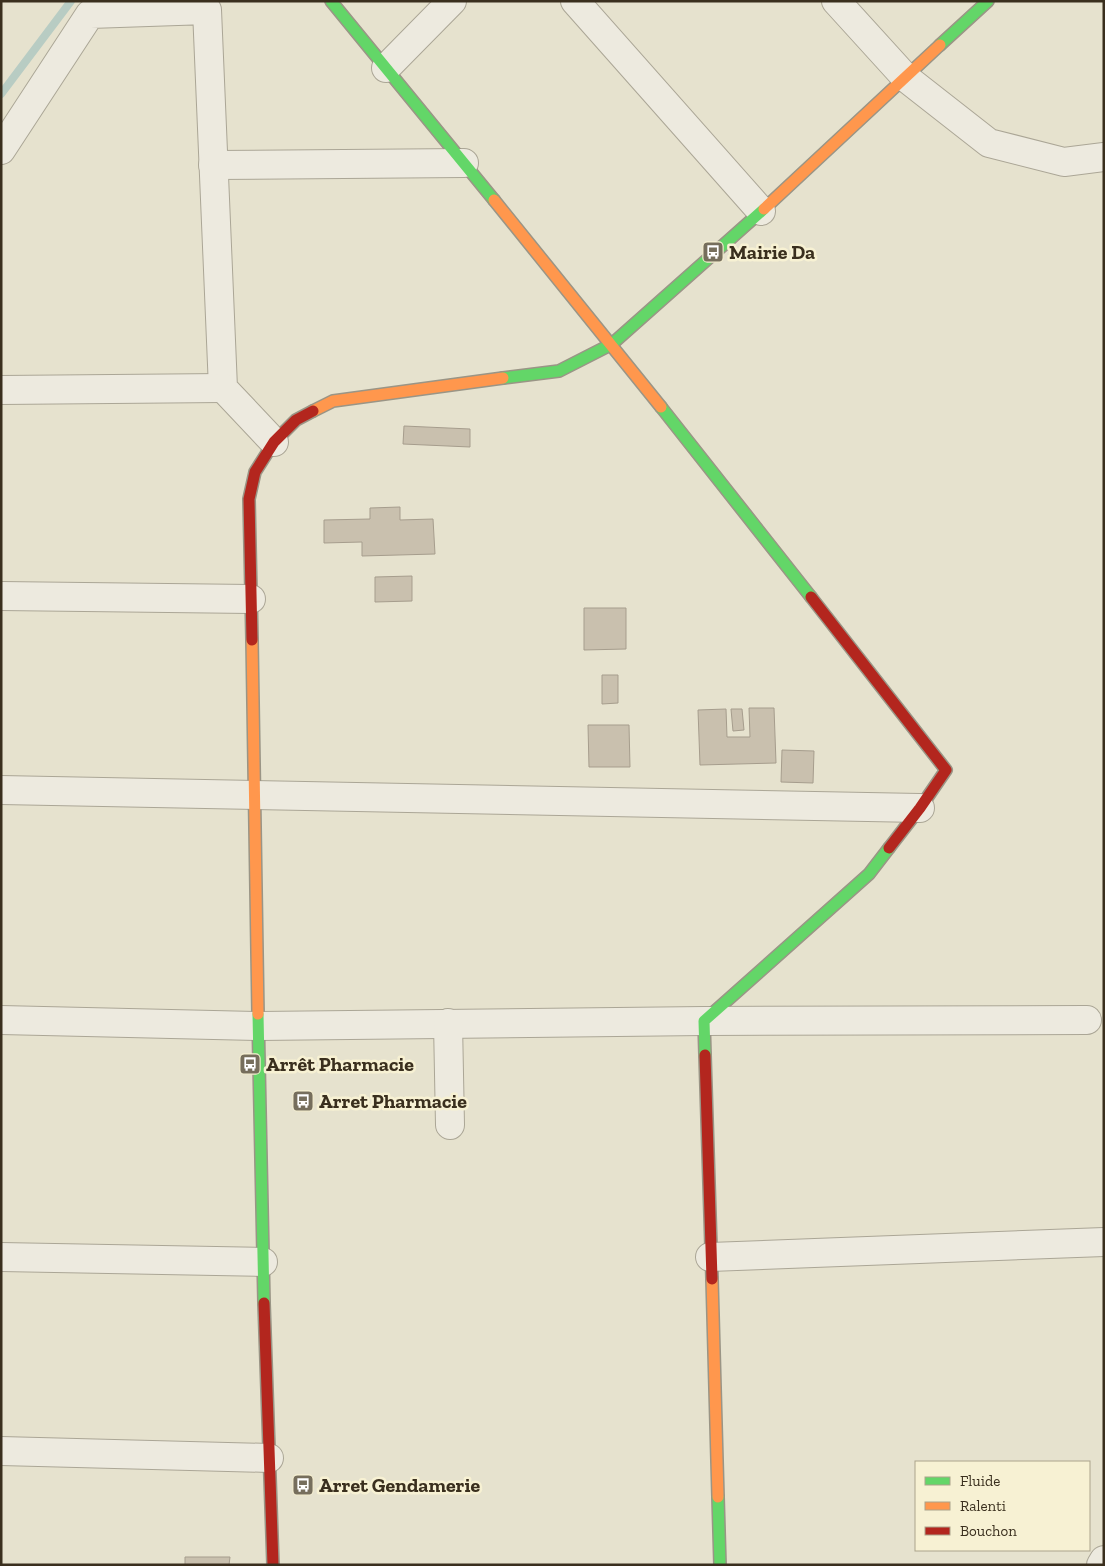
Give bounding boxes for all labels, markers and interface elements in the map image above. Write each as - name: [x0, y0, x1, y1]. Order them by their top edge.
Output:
- bus stop icon: Mairie Da: [701, 240, 725, 264]
- place label: Mairie Da: [729, 240, 815, 264]
- bus stop icon: Arrêt Pharmacie: [238, 1052, 262, 1076]
- place label: Arrêt Pharmacie: [266, 1052, 414, 1076]
- bus stop icon: Arret Pharmacie: [291, 1089, 315, 1113]
- place label: Arret Pharmacie: [319, 1089, 467, 1113]
- legend: [915, 1461, 1090, 1551]
- text: Fluide: [960, 1472, 1000, 1490]
- bus stop icon: Arret Gendamerie: [291, 1473, 315, 1497]
- place label: Arret Gendamerie: [319, 1473, 480, 1497]
- text: Ralenti: [960, 1497, 1006, 1515]
- text: Bouchon: [960, 1522, 1017, 1540]

